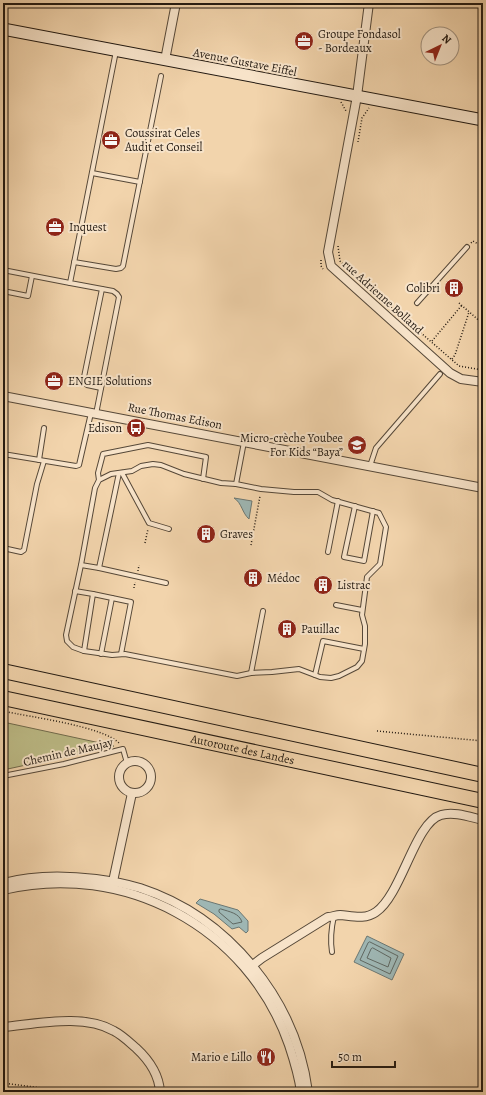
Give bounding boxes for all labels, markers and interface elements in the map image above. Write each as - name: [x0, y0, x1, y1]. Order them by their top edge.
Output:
- place label: Groupe Fondasol - Bordeaux: [318, 26, 401, 56]
- north arrow: [420, 26, 460, 66]
- office icon: Groupe Fondasol - Bordeaux: [293, 30, 315, 52]
- text: N: [438, 31, 455, 47]
- street label: Avenue Gustave Eiffel: [191, 44, 298, 80]
- place label: Coussirat Celes Audit et Conseil: [124, 125, 203, 155]
- office icon: Coussirat Celes Audit et Conseil: [100, 129, 122, 151]
- office icon: Inquest: [44, 216, 66, 238]
- place label: Inquest: [69, 219, 107, 235]
- street label: rue Adrienne Bolland: [339, 256, 427, 338]
- building icon: Colibri: [443, 277, 465, 299]
- place label: Colibri: [406, 280, 440, 296]
- office icon: ENGIE Solutions: [43, 370, 65, 392]
- place label: ENGIE Solutions: [68, 373, 152, 389]
- street label: Rue Thomas Edison: [126, 399, 224, 433]
- bus stop icon: Edison: [125, 417, 147, 439]
- place label: Edison: [88, 420, 122, 436]
- place label: Micro-crèche Youbee For Kids “Baya”: [240, 430, 343, 460]
- school or university icon: Micro-crèche Youbee For Kids “Baya”: [346, 434, 368, 456]
- building icon: Graves: [195, 523, 217, 545]
- place label: Graves: [220, 526, 253, 542]
- building icon: Médoc: [242, 567, 264, 589]
- place label: Médoc: [267, 570, 300, 586]
- building icon: Listrac: [312, 574, 334, 596]
- place label: Listrac: [337, 577, 370, 593]
- building icon: Pauillac: [276, 618, 298, 640]
- place label: Pauillac: [301, 621, 339, 637]
- street label: Autoroute des Landes: [188, 730, 296, 768]
- street label: Chemin de Maujay: [22, 734, 115, 770]
- scale bar: [332, 1043, 395, 1069]
- restaurant icon: Mario e Lillo: [255, 1046, 277, 1068]
- place label: Mario e Lillo: [191, 1049, 252, 1065]
- text: 50 m: [338, 1049, 362, 1065]

